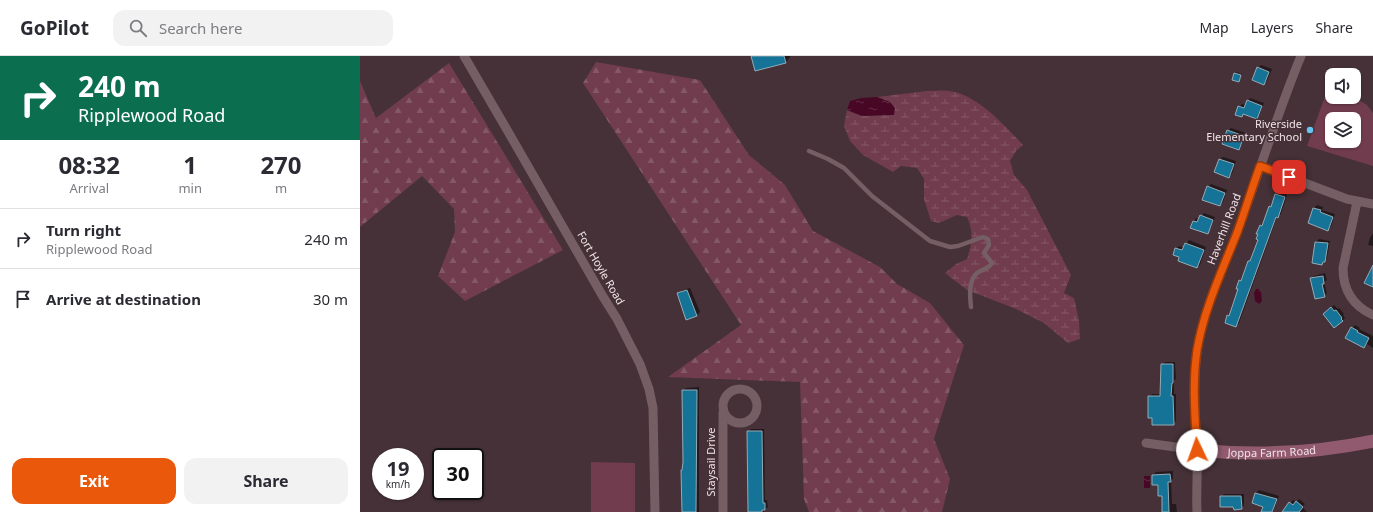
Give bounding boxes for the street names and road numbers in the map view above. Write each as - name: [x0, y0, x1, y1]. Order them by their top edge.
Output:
- street label: Haverhill Road: [1203, 191, 1244, 267]
- street label: Fort Hoyle Road: [574, 228, 628, 307]
- street label: Staysail Drive: [703, 428, 718, 496]
- street label: Joppa Farm Road: [1226, 442, 1317, 460]

